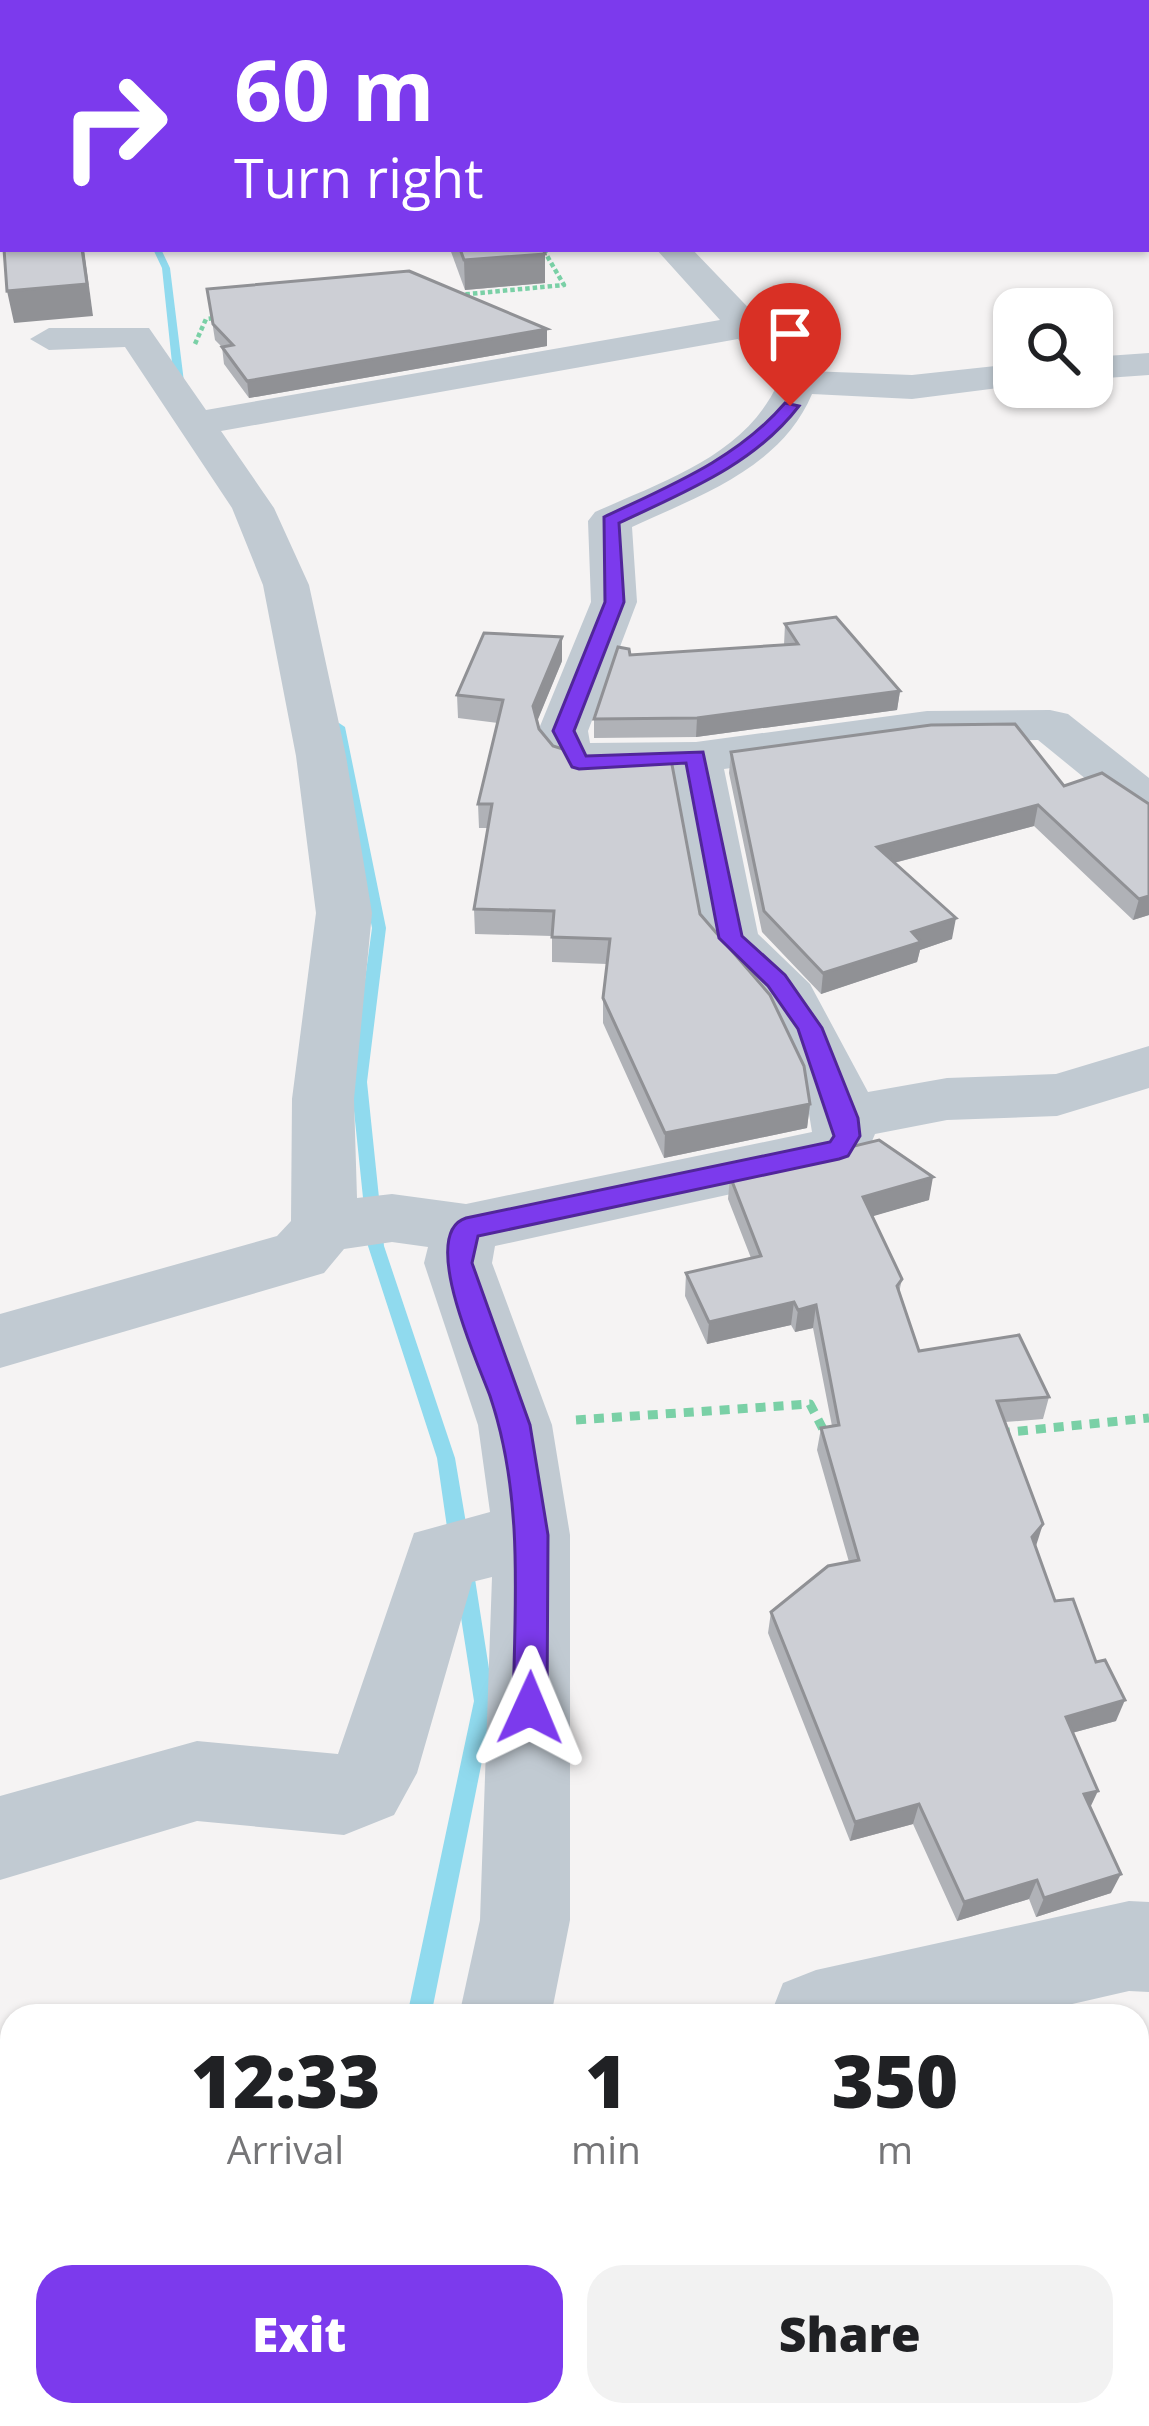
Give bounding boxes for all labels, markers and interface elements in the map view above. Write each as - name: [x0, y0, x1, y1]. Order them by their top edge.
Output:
- text: 60 m: [234, 31, 434, 146]
- icon: right: [36, 48, 192, 204]
- text: Turn right: [234, 140, 483, 214]
- pin: [739, 283, 841, 406]
- map controls: [993, 288, 1113, 408]
- button: search: [993, 288, 1113, 408]
- icon: arrive: [757, 301, 823, 367]
- position arrow: [467, 1645, 593, 1771]
- text: 12:33: [191, 2031, 380, 2129]
- text: 1: [585, 2031, 627, 2129]
- text: 350: [832, 2031, 958, 2129]
- text: Arrival: [227, 2122, 344, 2175]
- text: min: [571, 2122, 641, 2175]
- text: m: [877, 2122, 913, 2175]
- button: Exit: [36, 2265, 563, 2403]
- button: Share: [587, 2265, 1113, 2403]

